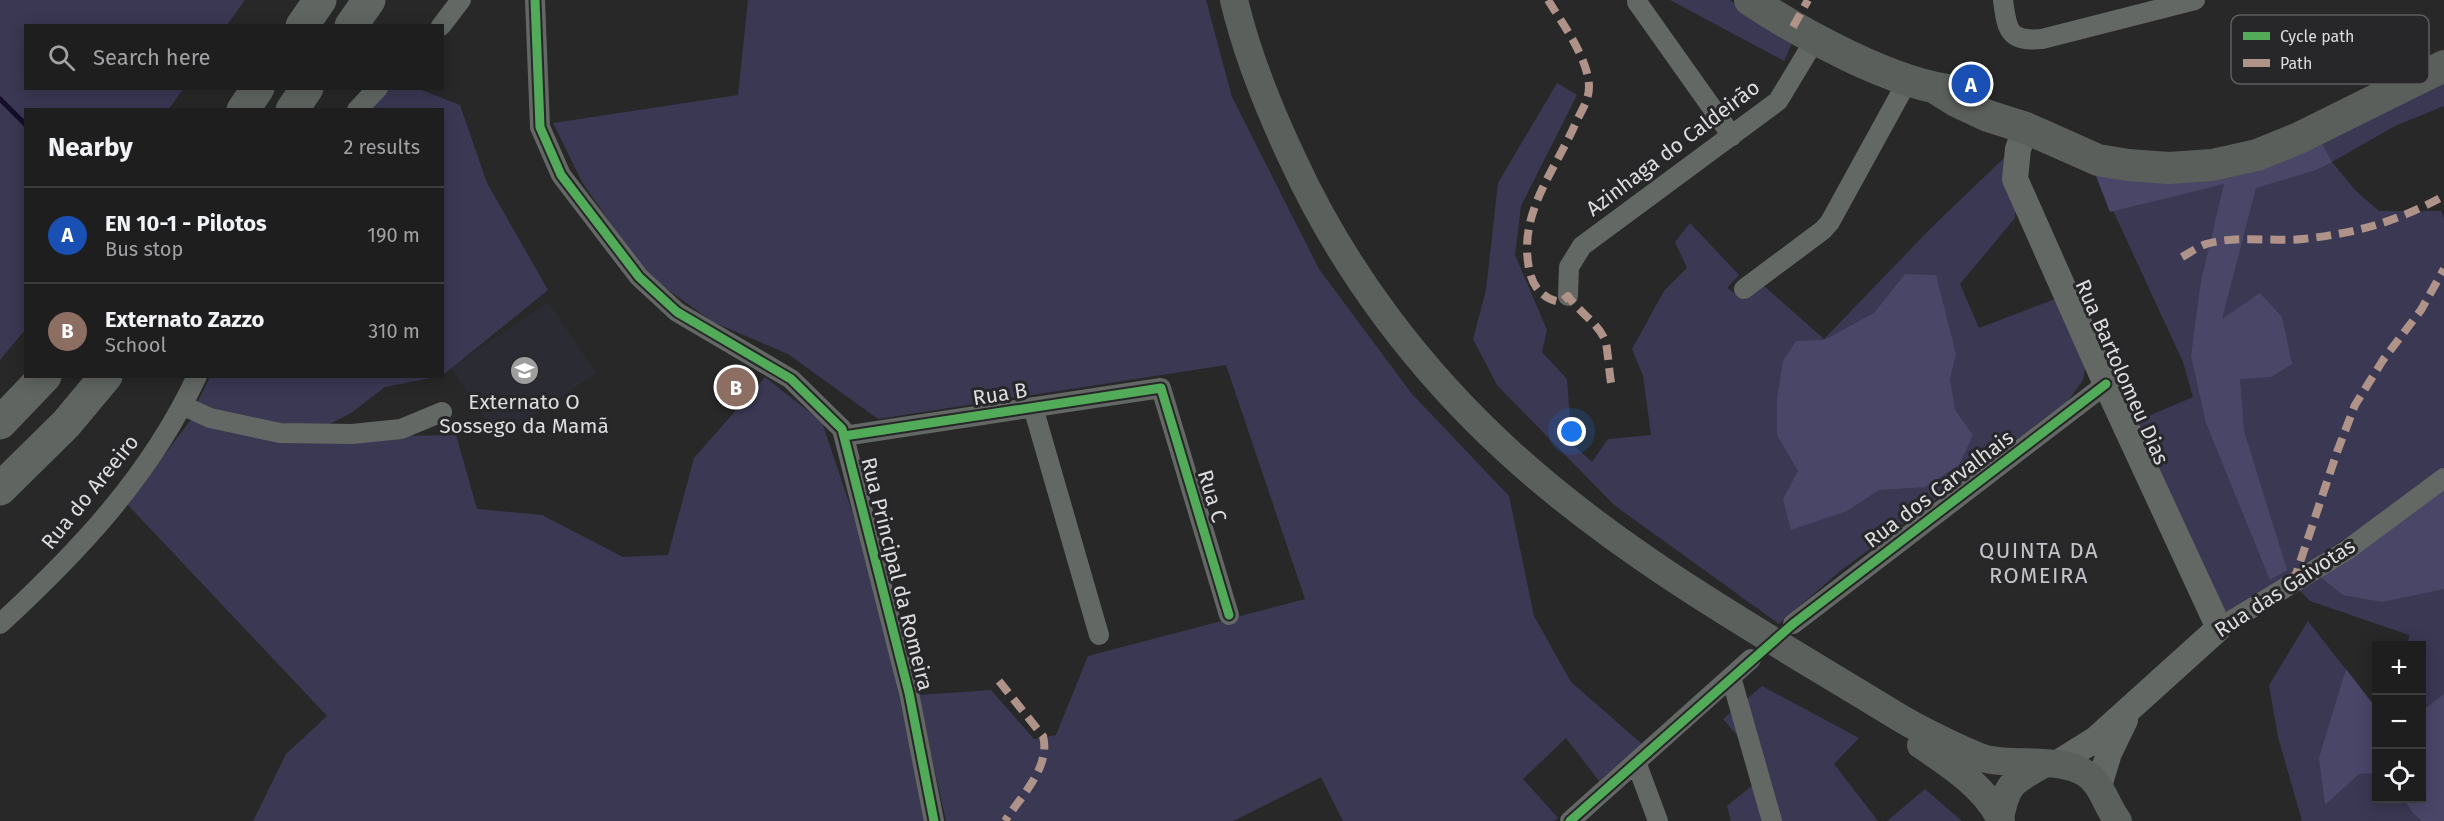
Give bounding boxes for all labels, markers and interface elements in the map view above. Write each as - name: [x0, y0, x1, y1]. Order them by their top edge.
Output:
- legend: [2231, 15, 2429, 84]
- search box: [24, 24, 444, 90]
- text: Cycle path: [2280, 27, 2354, 46]
- icon: search: [45, 41, 78, 74]
- text: Search here: [93, 44, 211, 71]
- text: Path: [2280, 54, 2312, 73]
- pin: A: [1952, 62, 1990, 106]
- street label: Azinhaga do Caldeirão: [1581, 74, 1765, 222]
- text: Nearby: [48, 132, 133, 163]
- text: 2 results: [343, 135, 420, 159]
- text: EN 10-1 - Pilotos: [105, 210, 267, 237]
- text: A: [62, 223, 73, 247]
- text: 190 m: [367, 223, 420, 247]
- text: Bus stop: [105, 237, 183, 261]
- street label: Rua Bartolomeu Dias: [2069, 275, 2175, 469]
- text: Externato Zazzo: [105, 306, 264, 333]
- text: B: [61, 319, 74, 343]
- text: 310 m: [368, 319, 420, 343]
- text: School: [105, 333, 166, 357]
- school or university icon: Externato O Sossego da Mamã: [508, 355, 540, 387]
- pin: B: [716, 364, 756, 410]
- street label: Rua B: [971, 377, 1029, 411]
- place label: Externato O Sossego da Mamã: [439, 389, 609, 439]
- your location: [1557, 417, 1586, 446]
- street label: Rua dos Carvalhais: [1859, 424, 2019, 554]
- street label: Rua do Areeiro: [36, 429, 144, 555]
- street label: Rua Principal da Romeira: [855, 455, 939, 693]
- street label: Rua C: [1192, 467, 1232, 526]
- street label: Rua das Gaivotas: [2210, 533, 2360, 643]
- district label: QUINTA DA ROMEIRA: [1979, 537, 2099, 589]
- map controls: [2372, 641, 2426, 803]
- button: +: [2372, 641, 2426, 695]
- button: −: [2372, 695, 2426, 749]
- button: locate: [2372, 749, 2426, 803]

